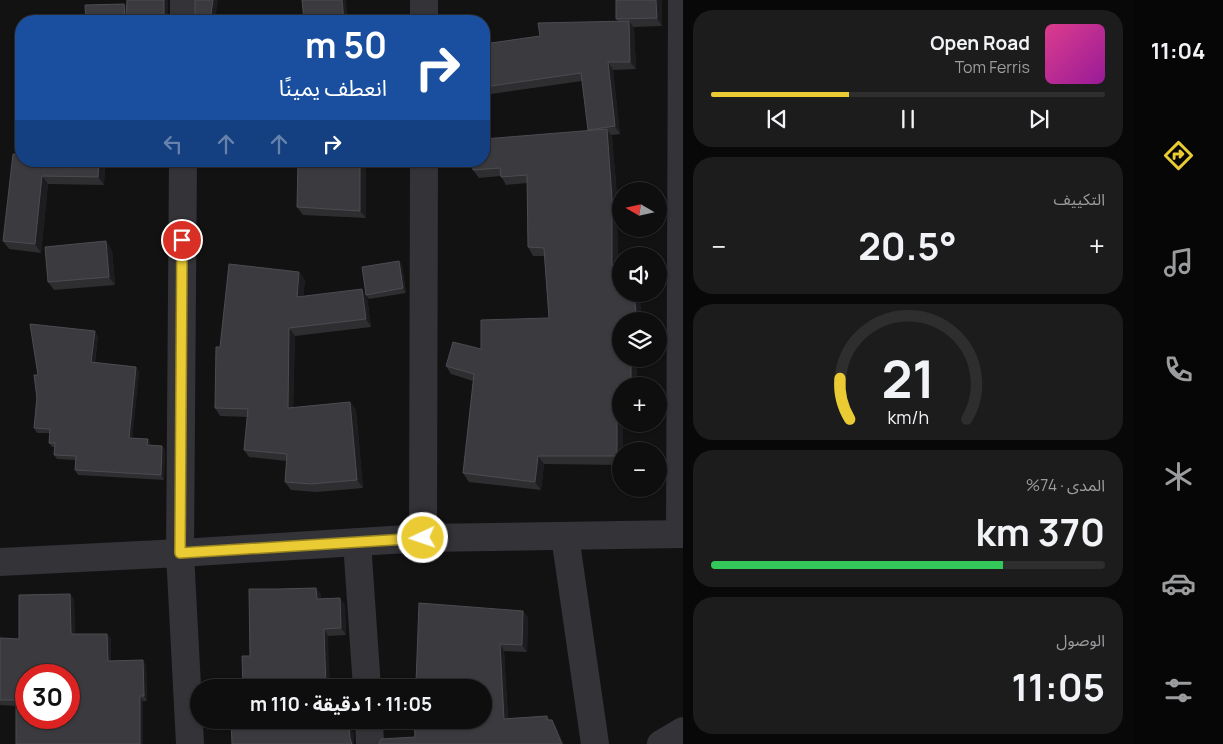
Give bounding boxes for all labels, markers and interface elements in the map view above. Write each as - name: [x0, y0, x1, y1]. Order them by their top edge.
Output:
- text: 50 m: [305, 21, 387, 69]
- text: Open Road: [930, 30, 1030, 56]
- icon: right: [405, 35, 470, 100]
- text: 11:04: [1151, 36, 1205, 66]
- text: Tom Ferris: [955, 56, 1030, 78]
- text: انعطف يمينًا: [279, 73, 387, 103]
- icon: previous: [763, 105, 791, 133]
- icon: pause: [894, 105, 922, 133]
- icon: next: [1025, 105, 1053, 133]
- icon: left: [159, 130, 187, 158]
- icon: ahead: [212, 130, 240, 158]
- icon: ahead: [265, 130, 293, 158]
- icon: right: [318, 130, 346, 158]
- icon: directions: [1161, 138, 1196, 173]
- north arrow: [612, 182, 668, 238]
- map controls: [612, 182, 667, 497]
- text: التكييف: [1053, 188, 1105, 210]
- pin: [161, 219, 203, 261]
- text: 20.5°: [858, 219, 957, 271]
- icon: arrive: [168, 226, 196, 254]
- text: −: [711, 227, 726, 265]
- text: +: [1089, 227, 1105, 265]
- icon: music: [1161, 245, 1196, 280]
- button: sound: [612, 247, 667, 302]
- button: layers: [612, 312, 667, 367]
- text: 21: [881, 343, 935, 414]
- icon: phone: [1161, 352, 1196, 387]
- button: +: [612, 377, 667, 432]
- text: km/h: [887, 405, 929, 429]
- button: −: [612, 442, 667, 497]
- icon: climate: [1161, 459, 1196, 494]
- text: المدى · 74%: [1026, 474, 1105, 496]
- text: 370 km: [975, 505, 1105, 557]
- position arrow: [396, 511, 448, 563]
- icon: car: [1161, 566, 1196, 601]
- text: الوصول: [1056, 629, 1105, 651]
- text: 11:05: [1011, 660, 1105, 712]
- speed limit sign: 30: [15, 664, 80, 729]
- icon: filters: [1161, 673, 1196, 708]
- text: 11:05 · 1 دقيقة · 110 m: [250, 691, 432, 717]

